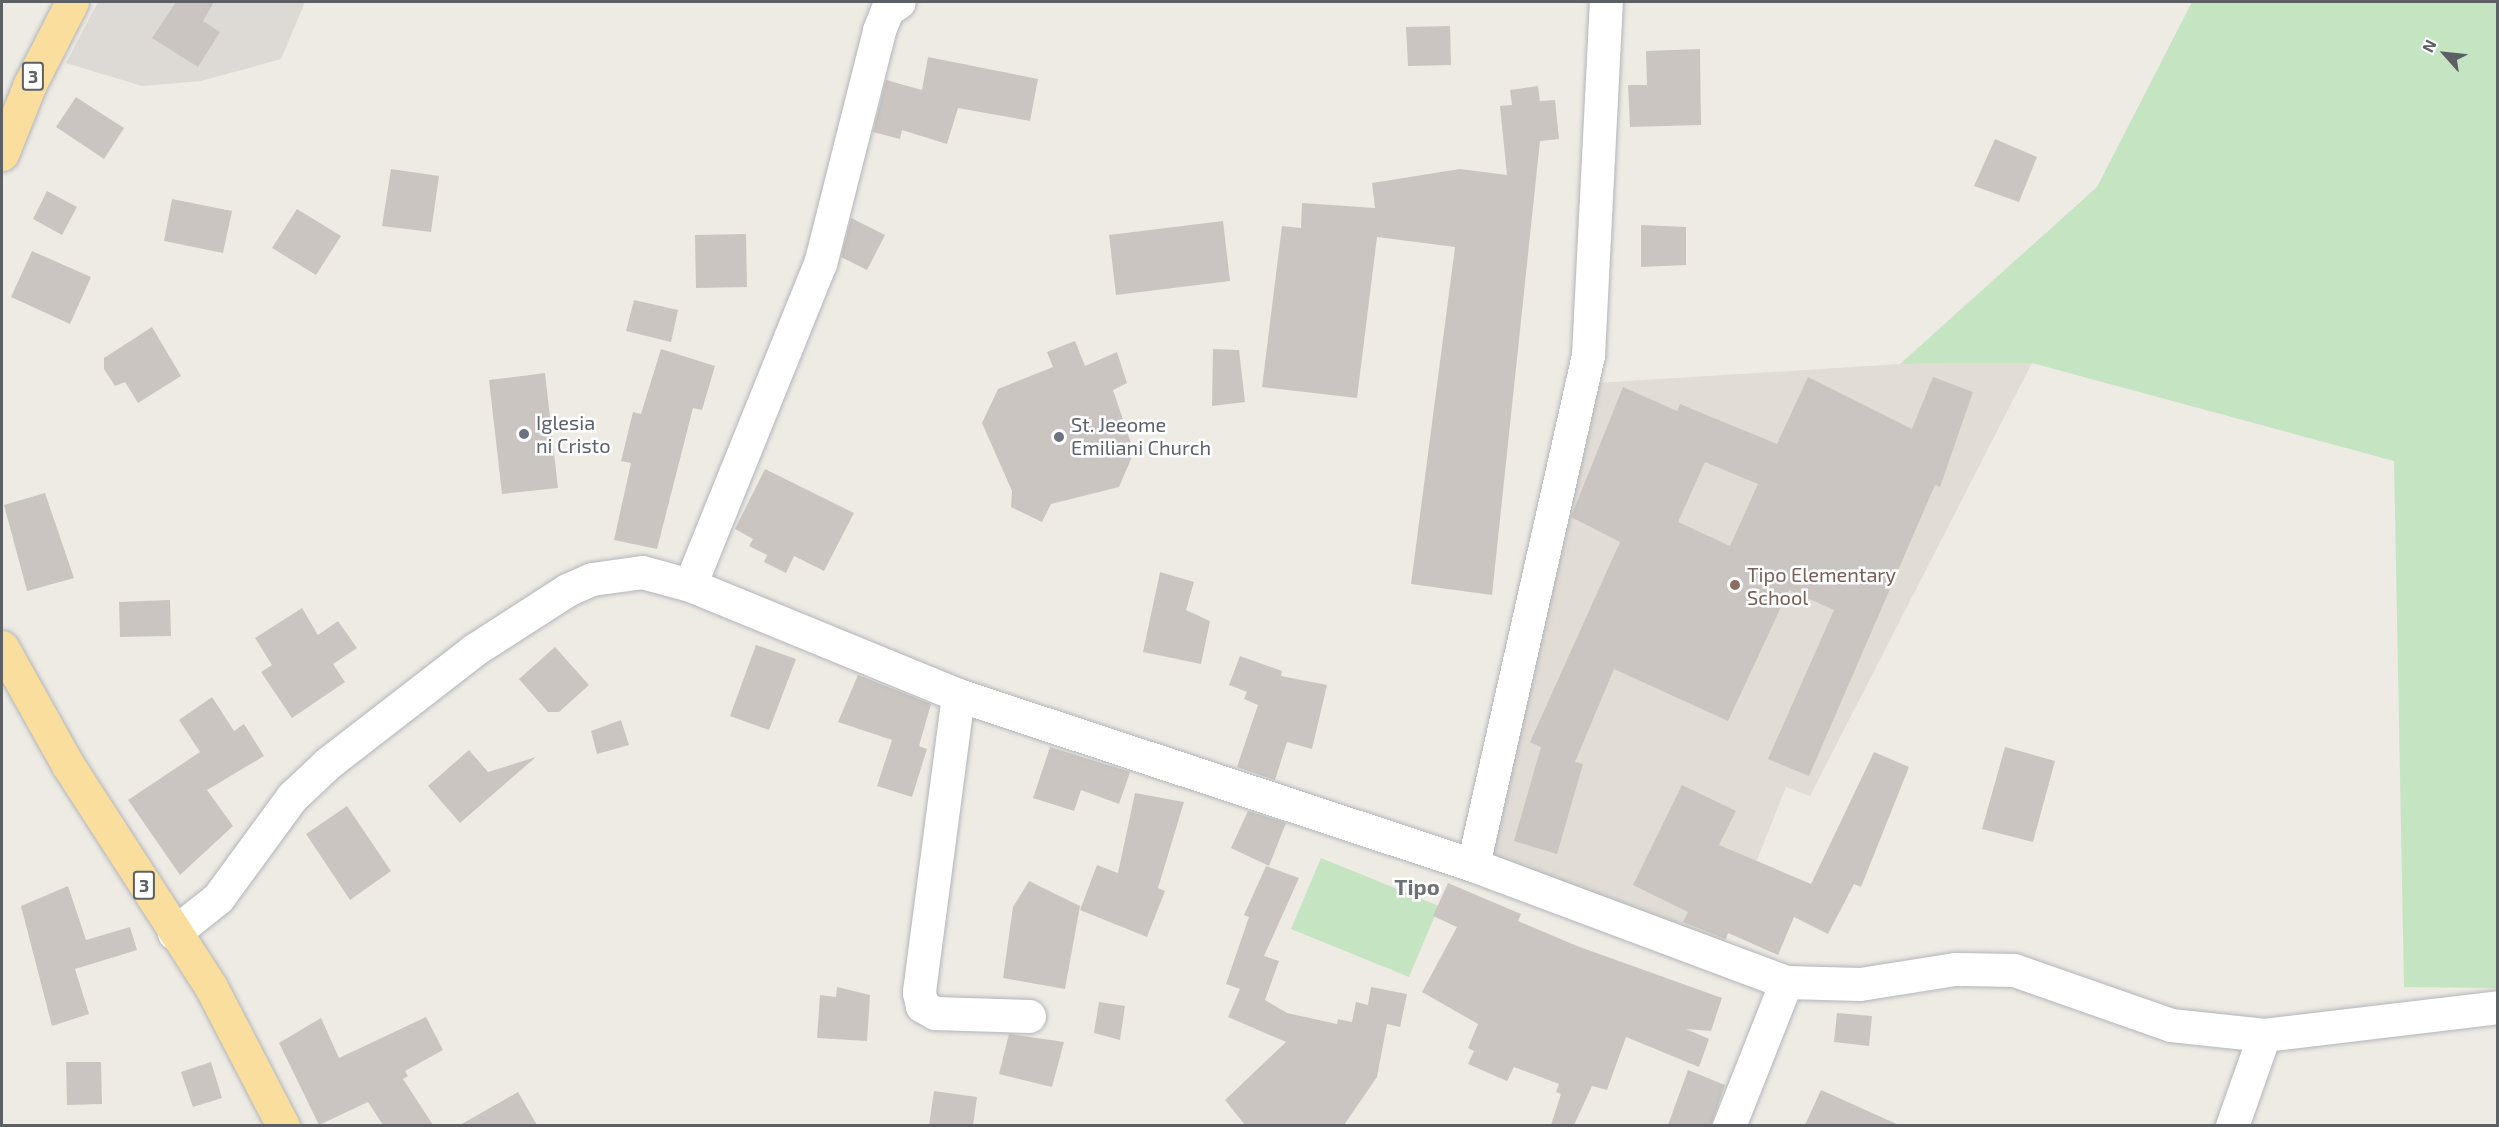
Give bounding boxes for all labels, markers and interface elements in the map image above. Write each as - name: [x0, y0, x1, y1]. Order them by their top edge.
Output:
- north arrow: [2415, 24, 2475, 84]
- text: N: [2417, 36, 2440, 55]
- road number: 3: [21, 61, 45, 91]
- place label: Iglesia ni Cristo: [536, 410, 611, 457]
- place label: St. Jeeome Emiliani Church: [1071, 413, 1211, 460]
- marker: Iglesia ni Cristo: [517, 427, 531, 441]
- marker: St. Jeeome Emiliani Church: [1052, 430, 1066, 444]
- place label: Tipo Elementary School: [1747, 562, 1896, 609]
- marker: Tipo Elementary School: [1728, 578, 1742, 592]
- road number: 3: [132, 870, 156, 900]
- district label: Tipo: [1394, 874, 1440, 900]

